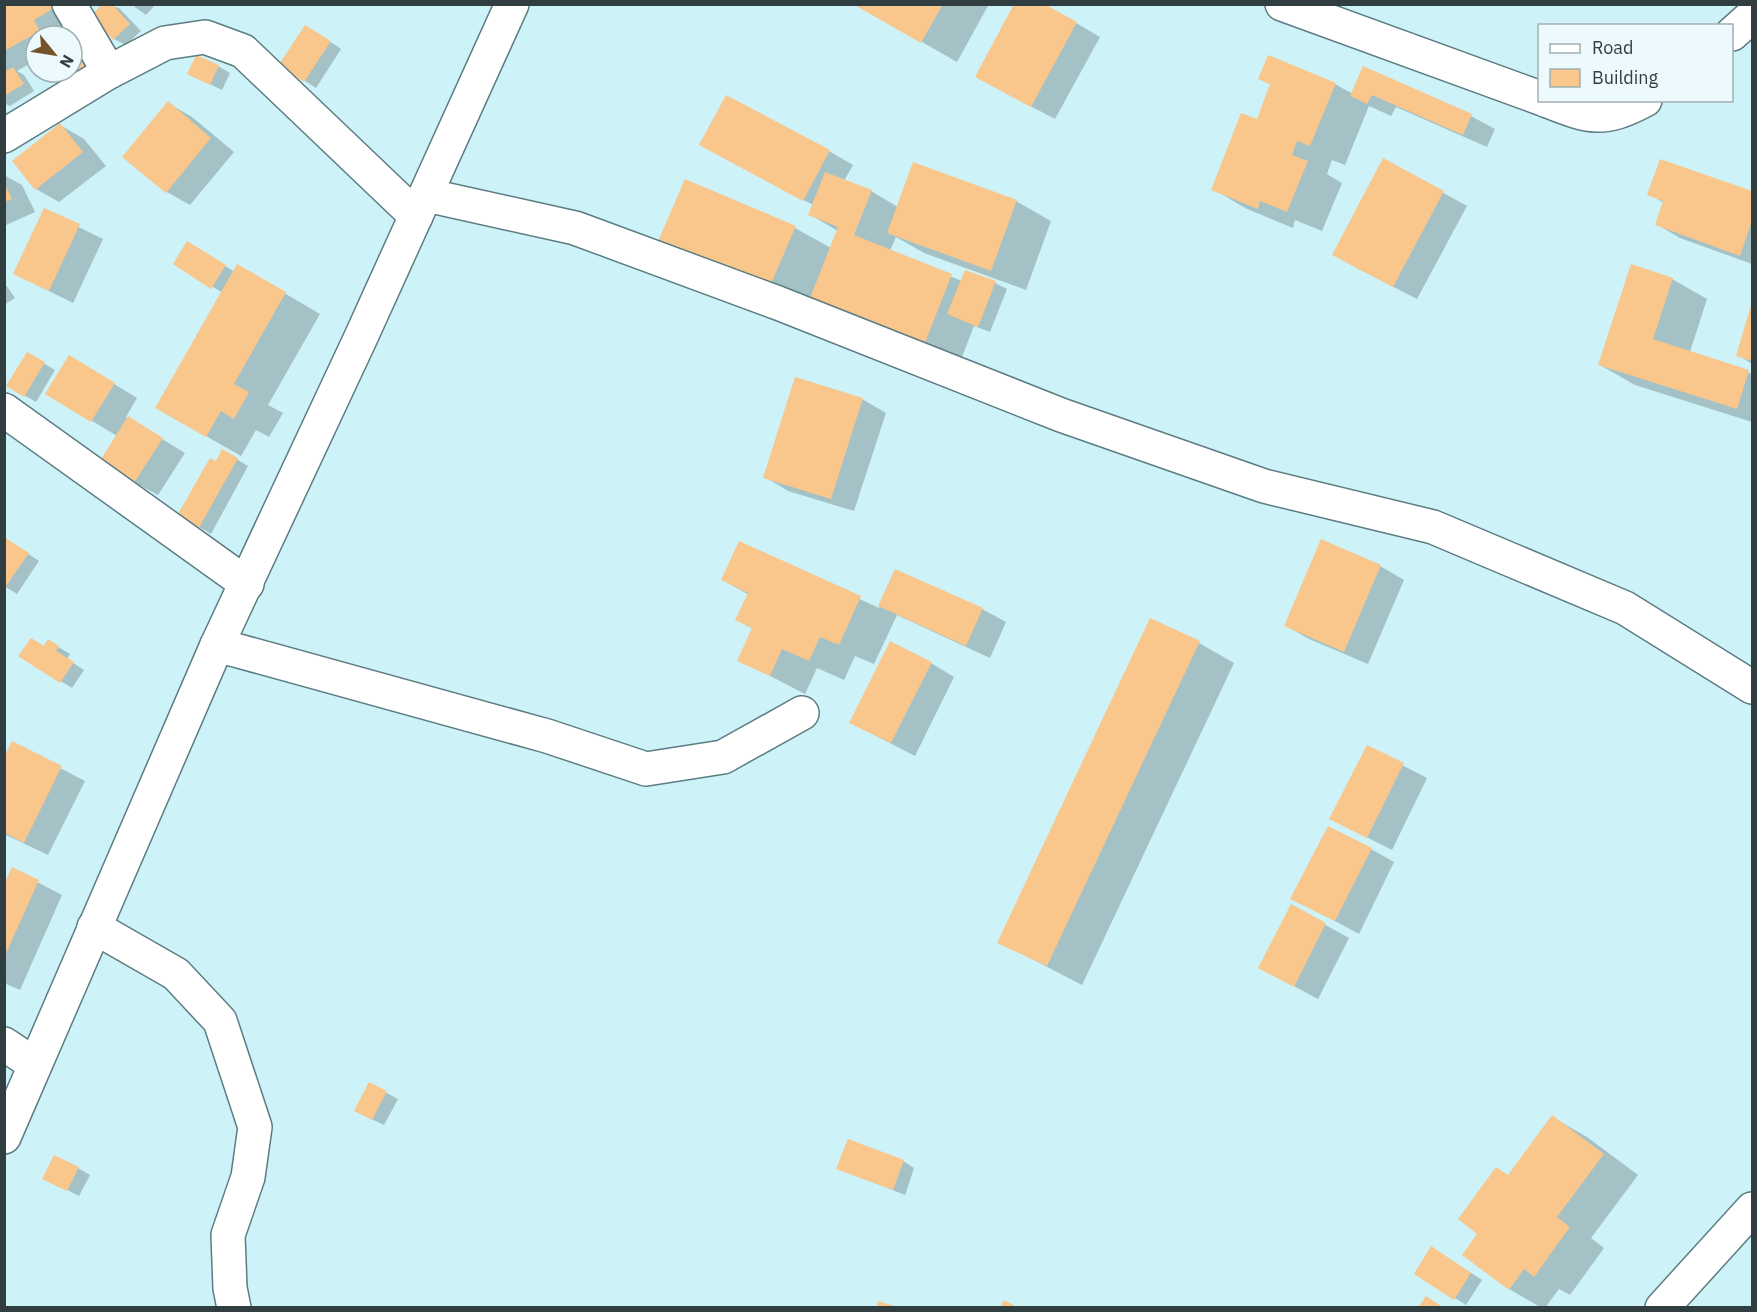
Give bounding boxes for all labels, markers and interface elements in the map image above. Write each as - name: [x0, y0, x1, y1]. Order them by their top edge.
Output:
- north arrow: [24, 24, 84, 84]
- legend: [1538, 24, 1733, 102]
- text: Road: [1592, 36, 1633, 59]
- text: N: [55, 51, 79, 72]
- text: Building: [1592, 66, 1659, 89]

